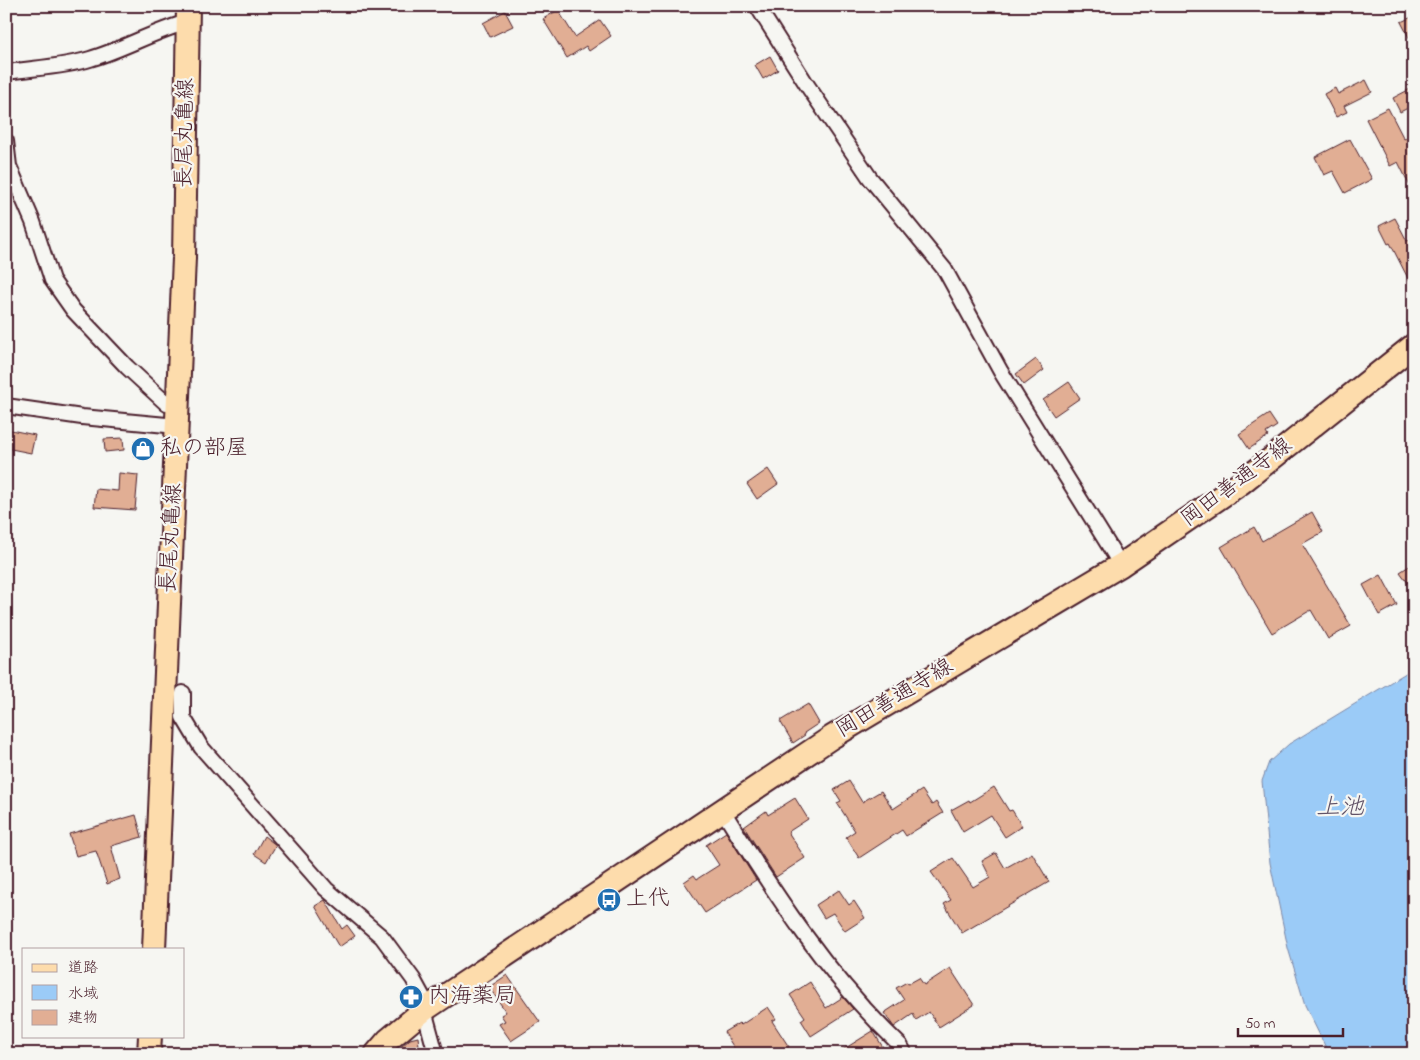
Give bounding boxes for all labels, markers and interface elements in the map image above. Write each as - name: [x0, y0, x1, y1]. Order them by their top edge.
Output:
- street label: 長尾丸亀線: [169, 78, 203, 188]
- street label: 岡田善通寺線: [1175, 430, 1299, 536]
- place label: 私の部屋: [160, 433, 248, 465]
- shop icon: 私の部屋: [130, 436, 156, 462]
- street label: 長尾丸亀線: [153, 482, 191, 594]
- street label: 岡田善通寺線: [830, 651, 960, 747]
- water label: 上池: [1316, 791, 1365, 826]
- place label: 上代: [626, 884, 670, 916]
- bus stop icon: 上代: [596, 887, 622, 913]
- legend: [22, 948, 185, 1038]
- text: 道路: [68, 957, 98, 979]
- place label: 内海薬局: [428, 981, 516, 1013]
- text: 水域: [68, 983, 98, 1005]
- pharmacy icon: 内海薬局: [398, 984, 424, 1010]
- scale bar: [1238, 1005, 1342, 1037]
- text: 建物: [68, 1007, 98, 1029]
- text: 50 m: [1245, 1013, 1276, 1035]

